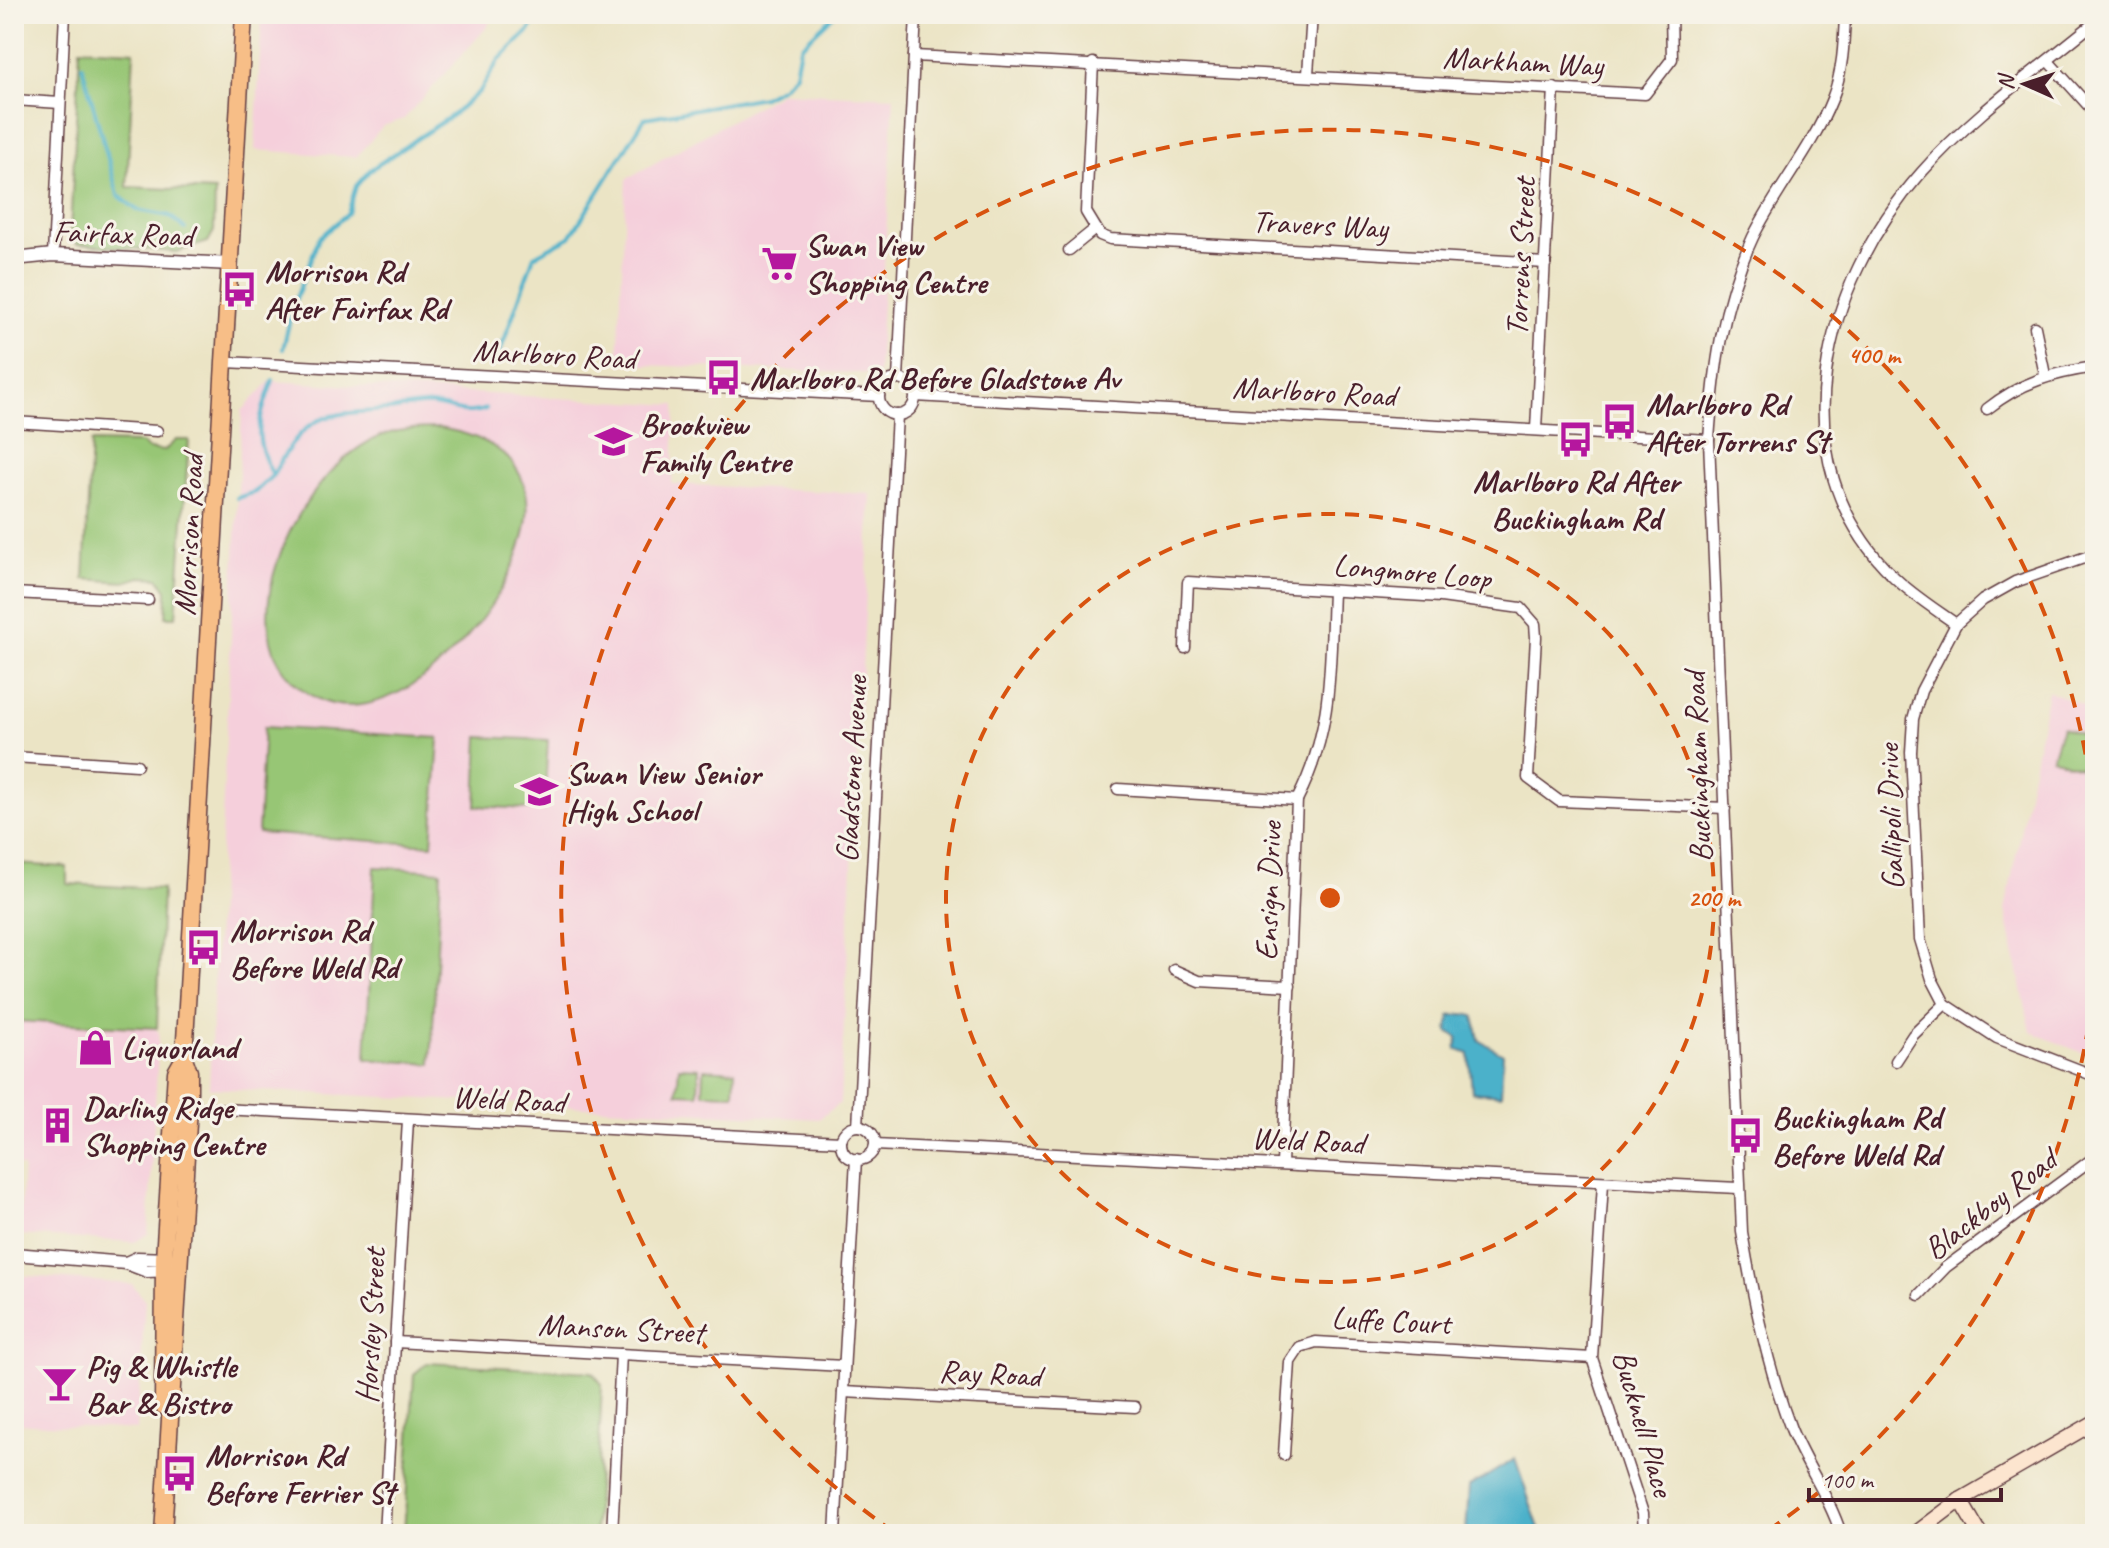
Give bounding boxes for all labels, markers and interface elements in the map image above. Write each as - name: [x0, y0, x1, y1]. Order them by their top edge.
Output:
- street label: Markham Way: [1442, 37, 1606, 86]
- north arrow: [1985, 44, 2065, 124]
- text: N: [1992, 72, 2021, 91]
- street label: Torrens Street: [1496, 173, 1545, 337]
- street label: Travers Way: [1251, 200, 1391, 249]
- street label: Fairfax Road: [52, 211, 198, 257]
- place label: Swan View Shopping Centre: [805, 225, 989, 303]
- supermarket icon: Swan View Shopping Centre: [760, 244, 798, 282]
- place label: Morrison Rd After Fairfax Rd: [265, 251, 452, 329]
- bus stop icon: Morrison Rd After Fairfax Rd: [220, 270, 258, 308]
- street label: Marlboro Road: [471, 330, 642, 380]
- text: 400 m: [1848, 340, 1902, 370]
- place label: Marlboro Rd Before Gladstone Av: [750, 358, 1123, 399]
- bus stop icon: Marlboro Rd Before Gladstone Av: [705, 359, 743, 397]
- street label: Marlboro Road: [1231, 367, 1402, 417]
- place label: Marlboro Rd After Torrens St: [1646, 384, 1833, 462]
- bus stop icon: Marlboro Rd After Torrens St: [1601, 403, 1639, 441]
- place label: Brookview Family Centre: [640, 404, 794, 482]
- bus stop icon: Marlboro Rd After Buckingham Rd: [1557, 420, 1595, 458]
- school or university icon: Brookview Family Centre: [595, 423, 633, 461]
- street label: Morrison Road: [164, 448, 213, 617]
- place label: Marlboro Rd After Buckingham Rd: [1473, 461, 1683, 539]
- street label: Longmore Loop: [1332, 544, 1494, 599]
- street label: Buckingham Road: [1674, 667, 1721, 863]
- street label: Gladstone Avenue: [826, 672, 877, 863]
- street label: Gallipoli Drive: [1867, 741, 1914, 891]
- place label: Swan View Senior High School: [566, 753, 764, 831]
- school or university icon: Swan View Senior High School: [521, 772, 559, 810]
- street label: Ensign Drive: [1246, 818, 1291, 961]
- text: 200 m: [1688, 883, 1742, 913]
- centre of rings: [1316, 884, 1344, 912]
- place label: Morrison Rd Before Weld Rd: [230, 910, 403, 988]
- bus stop icon: Morrison Rd Before Weld Rd: [185, 929, 223, 967]
- place label: Liquorland: [122, 1027, 242, 1068]
- shop icon: Liquorland: [77, 1028, 115, 1066]
- street label: Weld Road: [452, 1076, 571, 1123]
- place label: Darling Ridge Shopping Centre: [83, 1087, 267, 1165]
- place label: Buckingham Rd Before Weld Rd: [1772, 1097, 1946, 1175]
- building icon: Darling Ridge Shopping Centre: [38, 1106, 76, 1144]
- bus stop icon: Buckingham Rd Before Weld Rd: [1727, 1116, 1765, 1154]
- street label: Weld Road: [1251, 1117, 1370, 1164]
- street label: Blackboy Road: [1915, 1137, 2069, 1269]
- street label: Horsley Street: [346, 1244, 395, 1405]
- street label: Luffe Court: [1330, 1297, 1455, 1344]
- street label: Manson Street: [537, 1304, 709, 1354]
- street label: Bucknell Place: [1603, 1345, 1685, 1503]
- place label: Pig & Whistle Bar & Bistro: [86, 1346, 239, 1424]
- street label: Ray Road: [938, 1350, 1047, 1397]
- bar icon: Pig & Whistle Bar & Bistro: [41, 1365, 79, 1403]
- place label: Morrison Rd Before Ferrier St: [205, 1435, 399, 1513]
- scale bar: [1809, 1452, 2001, 1502]
- bus stop icon: Morrison Rd Before Ferrier St: [160, 1454, 198, 1492]
- text: 100 m: [1821, 1465, 1875, 1495]

